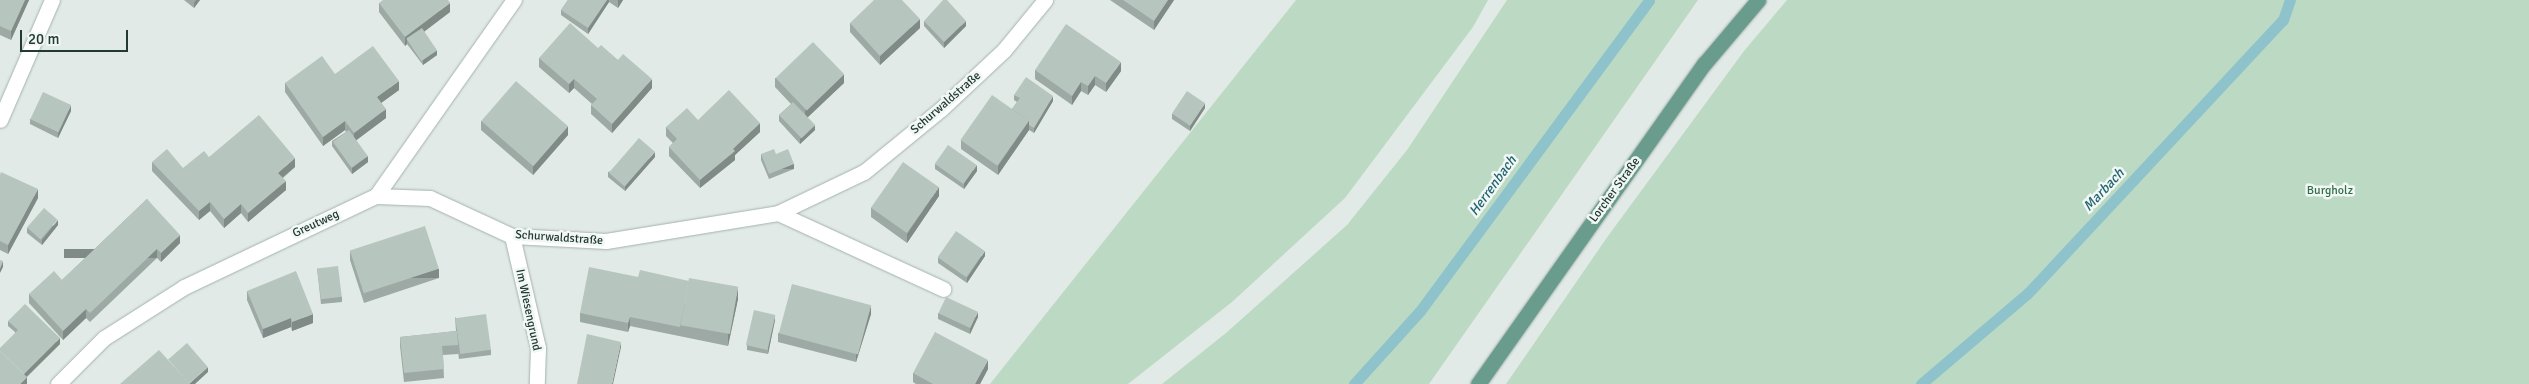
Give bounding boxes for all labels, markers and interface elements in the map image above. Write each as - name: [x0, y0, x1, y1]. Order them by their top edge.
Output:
- scale bar: [22, 20, 130, 52]
- text: 20 m: [28, 30, 59, 48]
- street label: Schurwaldstraße: [908, 69, 984, 137]
- water label: Herrenbach: [1466, 153, 1520, 219]
- street label: Lorcher Straße: [1587, 155, 1643, 225]
- water label: Marbach: [2080, 165, 2128, 215]
- park label: Burgholz: [2307, 184, 2353, 198]
- street label: Greutweg: [290, 207, 342, 241]
- street label: Schurwaldstraße: [515, 228, 603, 248]
- street label: Im Wiesengrund: [512, 268, 544, 352]

